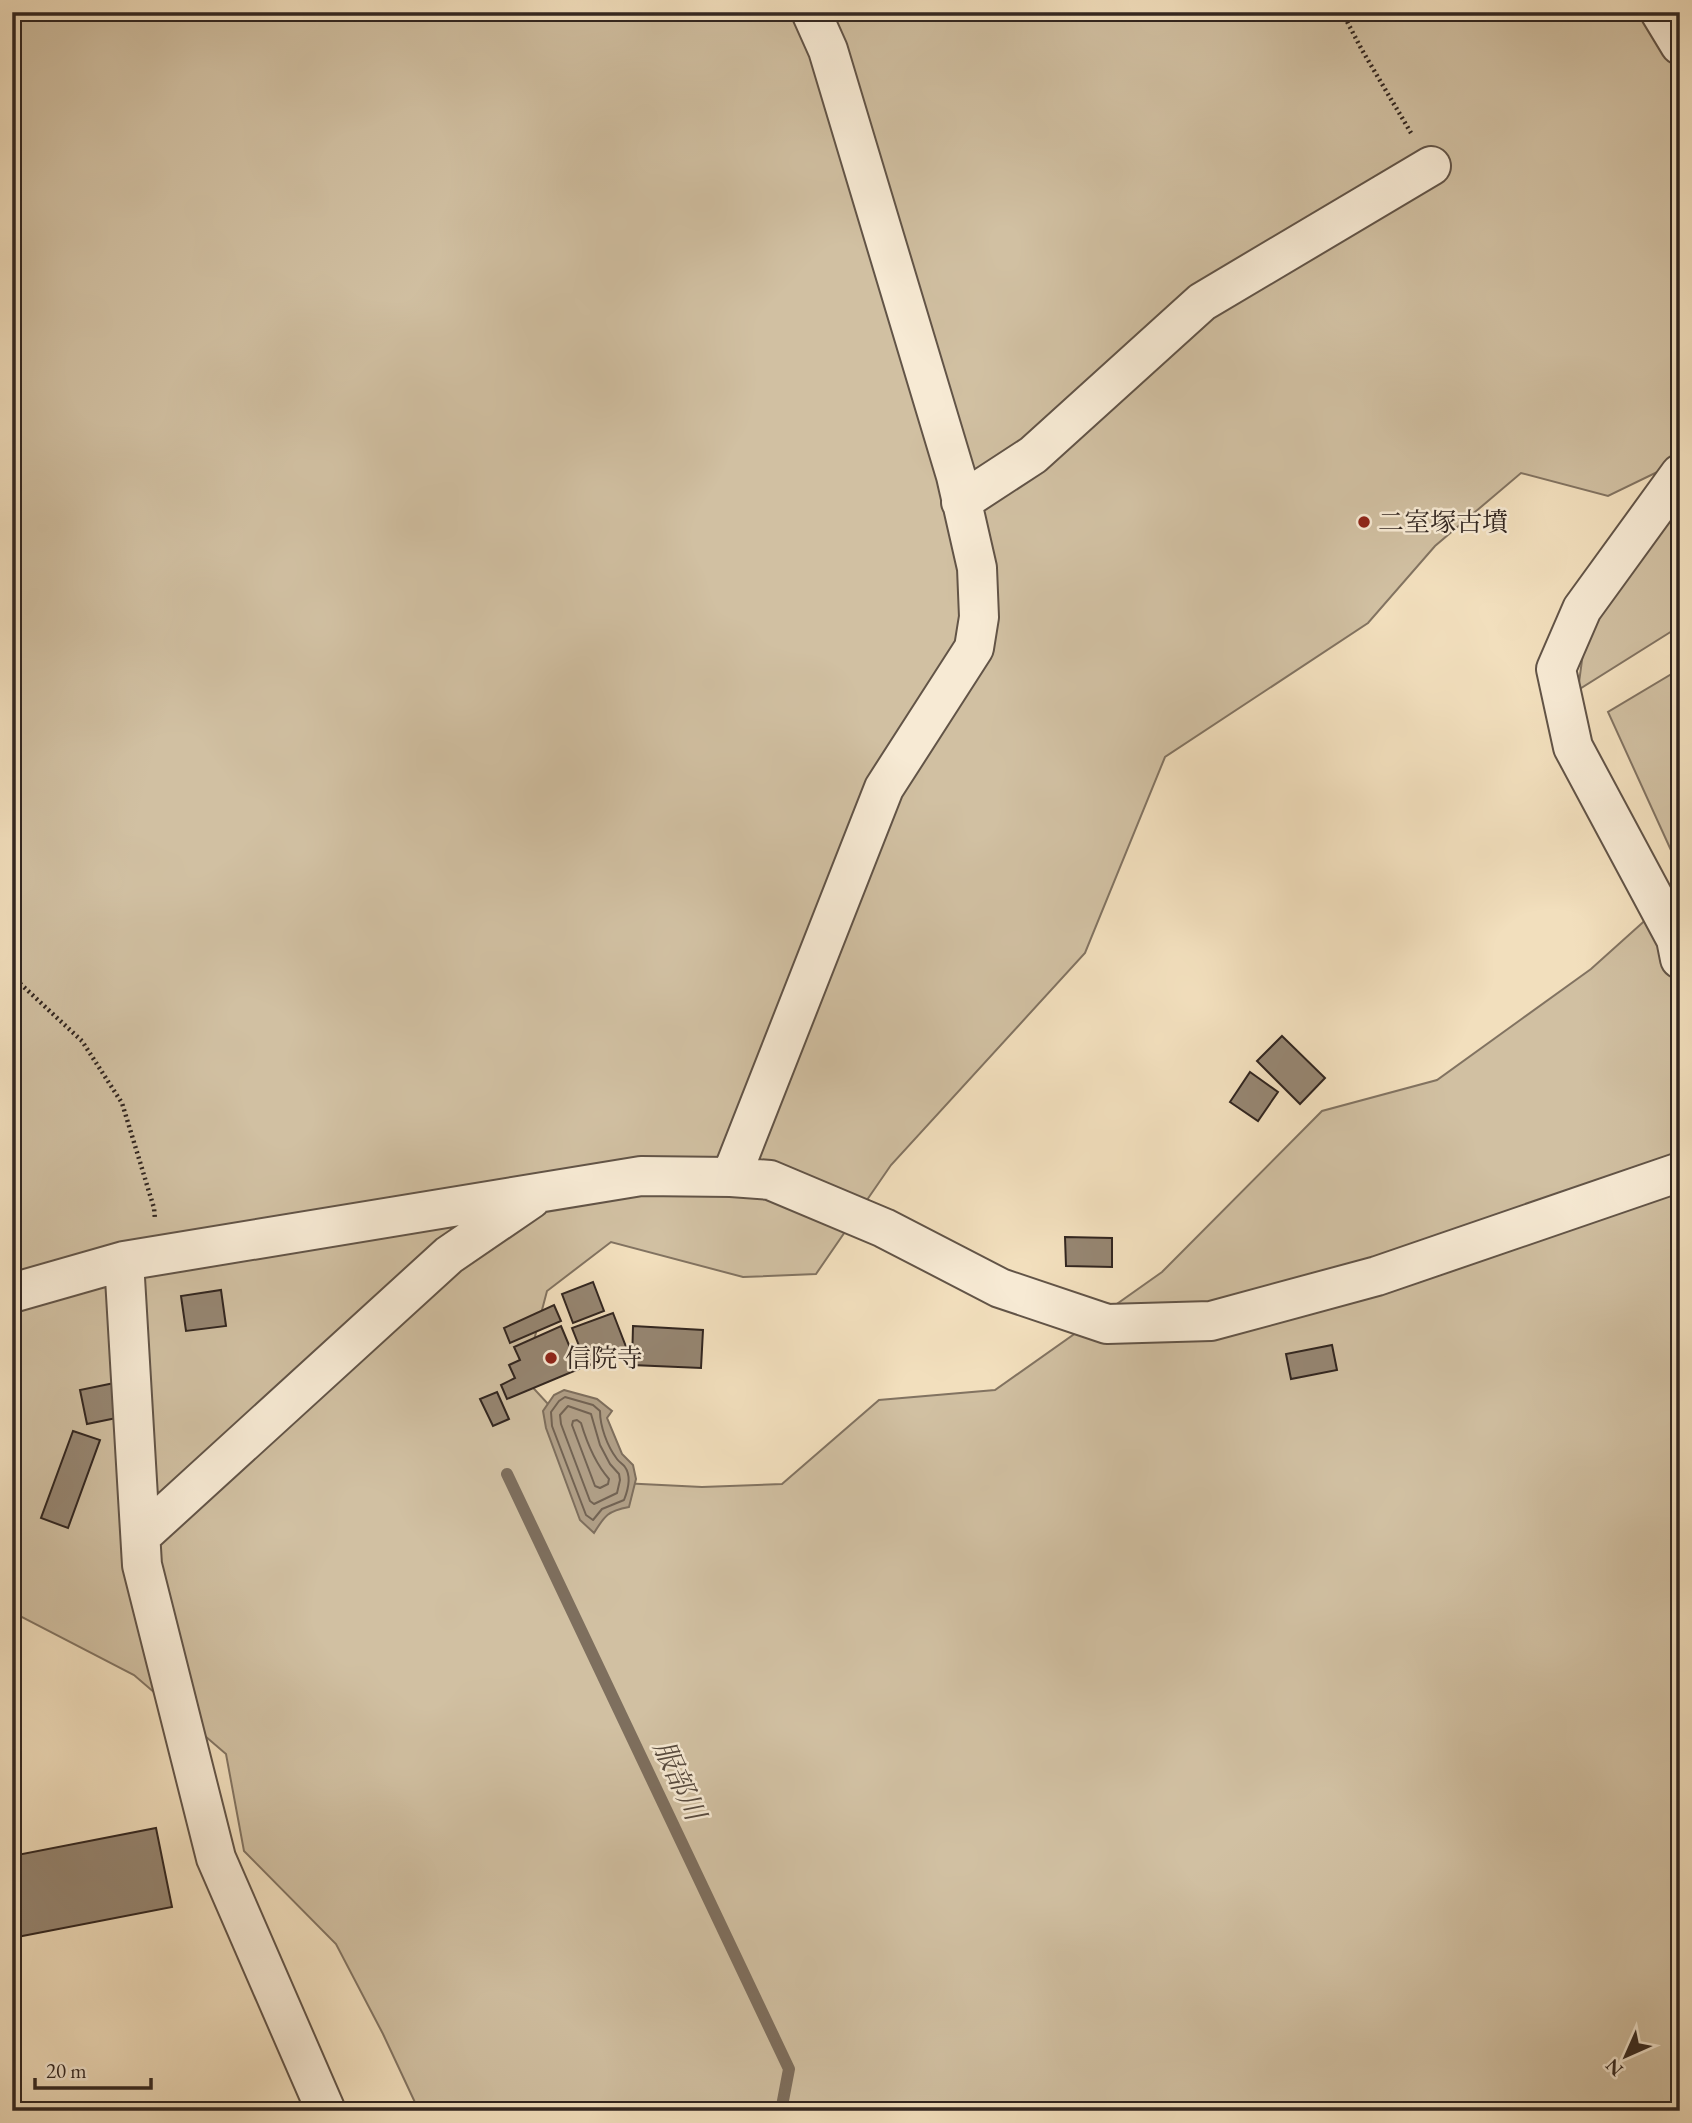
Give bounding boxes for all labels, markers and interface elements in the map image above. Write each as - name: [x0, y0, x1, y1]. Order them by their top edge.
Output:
- place label: 二室塚古墳: [1378, 505, 1508, 539]
- marker: 二室塚古墳: [1356, 514, 1372, 530]
- place label: 信院寺: [565, 1341, 643, 1375]
- marker: 信院寺: [543, 1350, 559, 1366]
- water label: 服部川: [646, 1734, 715, 1828]
- north arrow: [1590, 2022, 1660, 2092]
- scale bar: [35, 2046, 150, 2090]
- text: N: [1600, 2053, 1629, 2082]
- text: 20 m: [46, 2057, 87, 2084]

